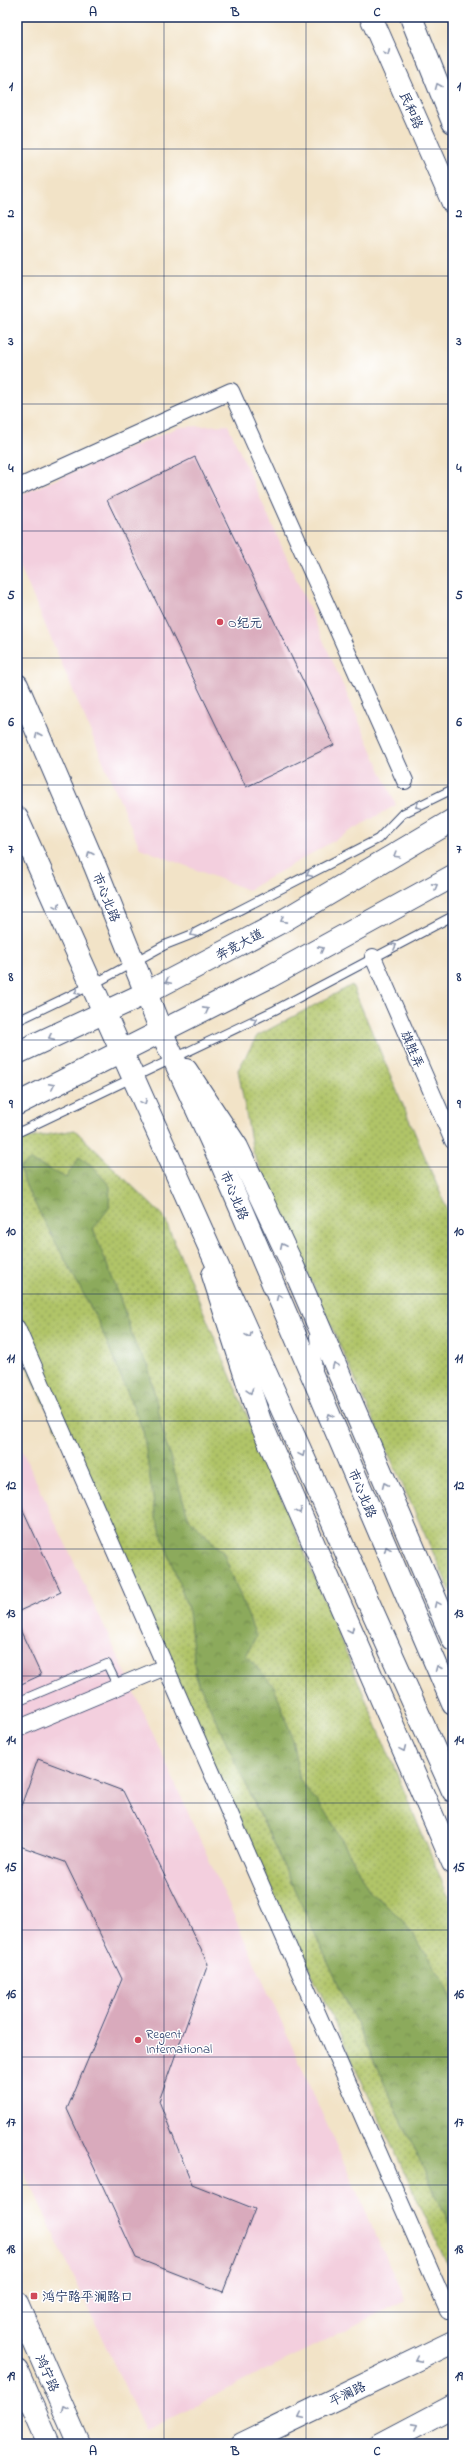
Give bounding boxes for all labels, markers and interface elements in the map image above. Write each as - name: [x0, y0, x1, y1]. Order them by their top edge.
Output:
- text: A: [89, 3, 97, 22]
- text: B: [230, 3, 240, 22]
- text: C: [373, 3, 381, 22]
- one-way arrow: [382, 48, 390, 56]
- text: 1: [9, 77, 14, 96]
- text: 1: [457, 77, 462, 96]
- one-way arrow: [435, 83, 443, 90]
- street label: 民和路: [394, 89, 427, 132]
- text: 2: [7, 204, 15, 223]
- text: 2: [455, 204, 463, 223]
- text: 3: [7, 332, 14, 351]
- text: 3: [455, 332, 462, 351]
- text: 4: [7, 459, 14, 478]
- text: 4: [455, 459, 462, 478]
- text: 5: [7, 586, 15, 605]
- text: 5: [455, 586, 463, 605]
- place label: O纪元: [228, 614, 263, 633]
- marker: O纪元: [215, 617, 225, 627]
- text: 6: [7, 713, 14, 732]
- text: 6: [455, 713, 462, 732]
- one-way arrow: [35, 731, 43, 739]
- one-way arrow: [415, 801, 422, 809]
- text: 7: [8, 840, 14, 859]
- text: 7: [456, 840, 462, 859]
- one-way arrow: [86, 850, 94, 857]
- one-way arrow: [393, 850, 400, 857]
- street label: 市心北路: [87, 870, 124, 925]
- one-way arrow: [306, 870, 313, 877]
- one-way arrow: [431, 884, 438, 891]
- one-way arrow: [52, 902, 60, 910]
- one-way arrow: [280, 915, 288, 923]
- street label: 奔竞大道: [212, 925, 267, 966]
- one-way arrow: [190, 929, 198, 937]
- one-way arrow: [390, 944, 398, 951]
- one-way arrow: [317, 946, 324, 953]
- text: 8: [8, 968, 14, 987]
- text: 8: [456, 968, 462, 987]
- one-way arrow: [165, 976, 173, 983]
- one-way arrow: [74, 987, 82, 995]
- one-way arrow: [202, 1007, 209, 1015]
- one-way arrow: [250, 1017, 258, 1025]
- street label: 旗胜弄: [395, 1028, 428, 1071]
- one-way arrow: [48, 1032, 56, 1040]
- one-way arrow: [47, 1083, 55, 1091]
- text: 9: [8, 1095, 14, 1114]
- text: 9: [456, 1095, 462, 1114]
- one-way arrow: [139, 1097, 147, 1105]
- street label: 市心北路: [215, 1168, 253, 1223]
- text: 10: [6, 1222, 16, 1241]
- text: 10: [454, 1222, 464, 1241]
- one-way arrow: [280, 1243, 288, 1250]
- one-way arrow: [276, 1293, 284, 1301]
- one-way arrow: [244, 1331, 252, 1339]
- text: 11: [7, 1349, 16, 1368]
- text: 11: [455, 1349, 464, 1368]
- one-way arrow: [331, 1362, 339, 1369]
- one-way arrow: [246, 1387, 254, 1394]
- one-way arrow: [327, 1413, 335, 1421]
- one-way arrow: [297, 1450, 305, 1457]
- street label: 市心北路: [343, 1466, 381, 1521]
- text: 12: [6, 1476, 17, 1495]
- text: 12: [454, 1476, 465, 1495]
- one-way arrow: [382, 1482, 390, 1489]
- one-way arrow: [295, 1507, 303, 1514]
- one-way arrow: [383, 1545, 391, 1552]
- one-way arrow: [434, 1601, 442, 1609]
- text: 13: [6, 1604, 16, 1623]
- text: 13: [454, 1604, 464, 1623]
- one-way arrow: [347, 1626, 355, 1633]
- one-way arrow: [434, 1665, 442, 1672]
- text: 14: [6, 1731, 16, 1750]
- text: 14: [454, 1731, 464, 1750]
- one-way arrow: [399, 1746, 407, 1753]
- text: 15: [5, 1858, 17, 1877]
- text: 15: [453, 1858, 465, 1877]
- text: 16: [6, 1985, 16, 2004]
- text: 16: [454, 1985, 464, 2004]
- place label: Regent International: [146, 2025, 212, 2059]
- marker: Regent International: [133, 2035, 143, 2045]
- text: 17: [6, 2113, 16, 2132]
- text: 17: [454, 2113, 464, 2132]
- text: 18: [6, 2240, 16, 2259]
- text: 18: [454, 2240, 464, 2259]
- place label: 鸿宁路平澜路口: [42, 2288, 133, 2307]
- marker: 鸿宁路平澜路口: [29, 2291, 39, 2301]
- street label: 鸿宁路: [30, 2352, 63, 2395]
- one-way arrow: [415, 2354, 422, 2362]
- text: 19: [7, 2367, 16, 2386]
- text: 19: [455, 2367, 464, 2386]
- street label: 平澜路: [326, 2377, 369, 2411]
- one-way arrow: [60, 2405, 68, 2412]
- one-way arrow: [297, 2411, 305, 2419]
- one-way arrow: [411, 2423, 419, 2430]
- text: A: [89, 2442, 97, 2461]
- text: B: [230, 2442, 240, 2461]
- text: C: [373, 2442, 381, 2461]

